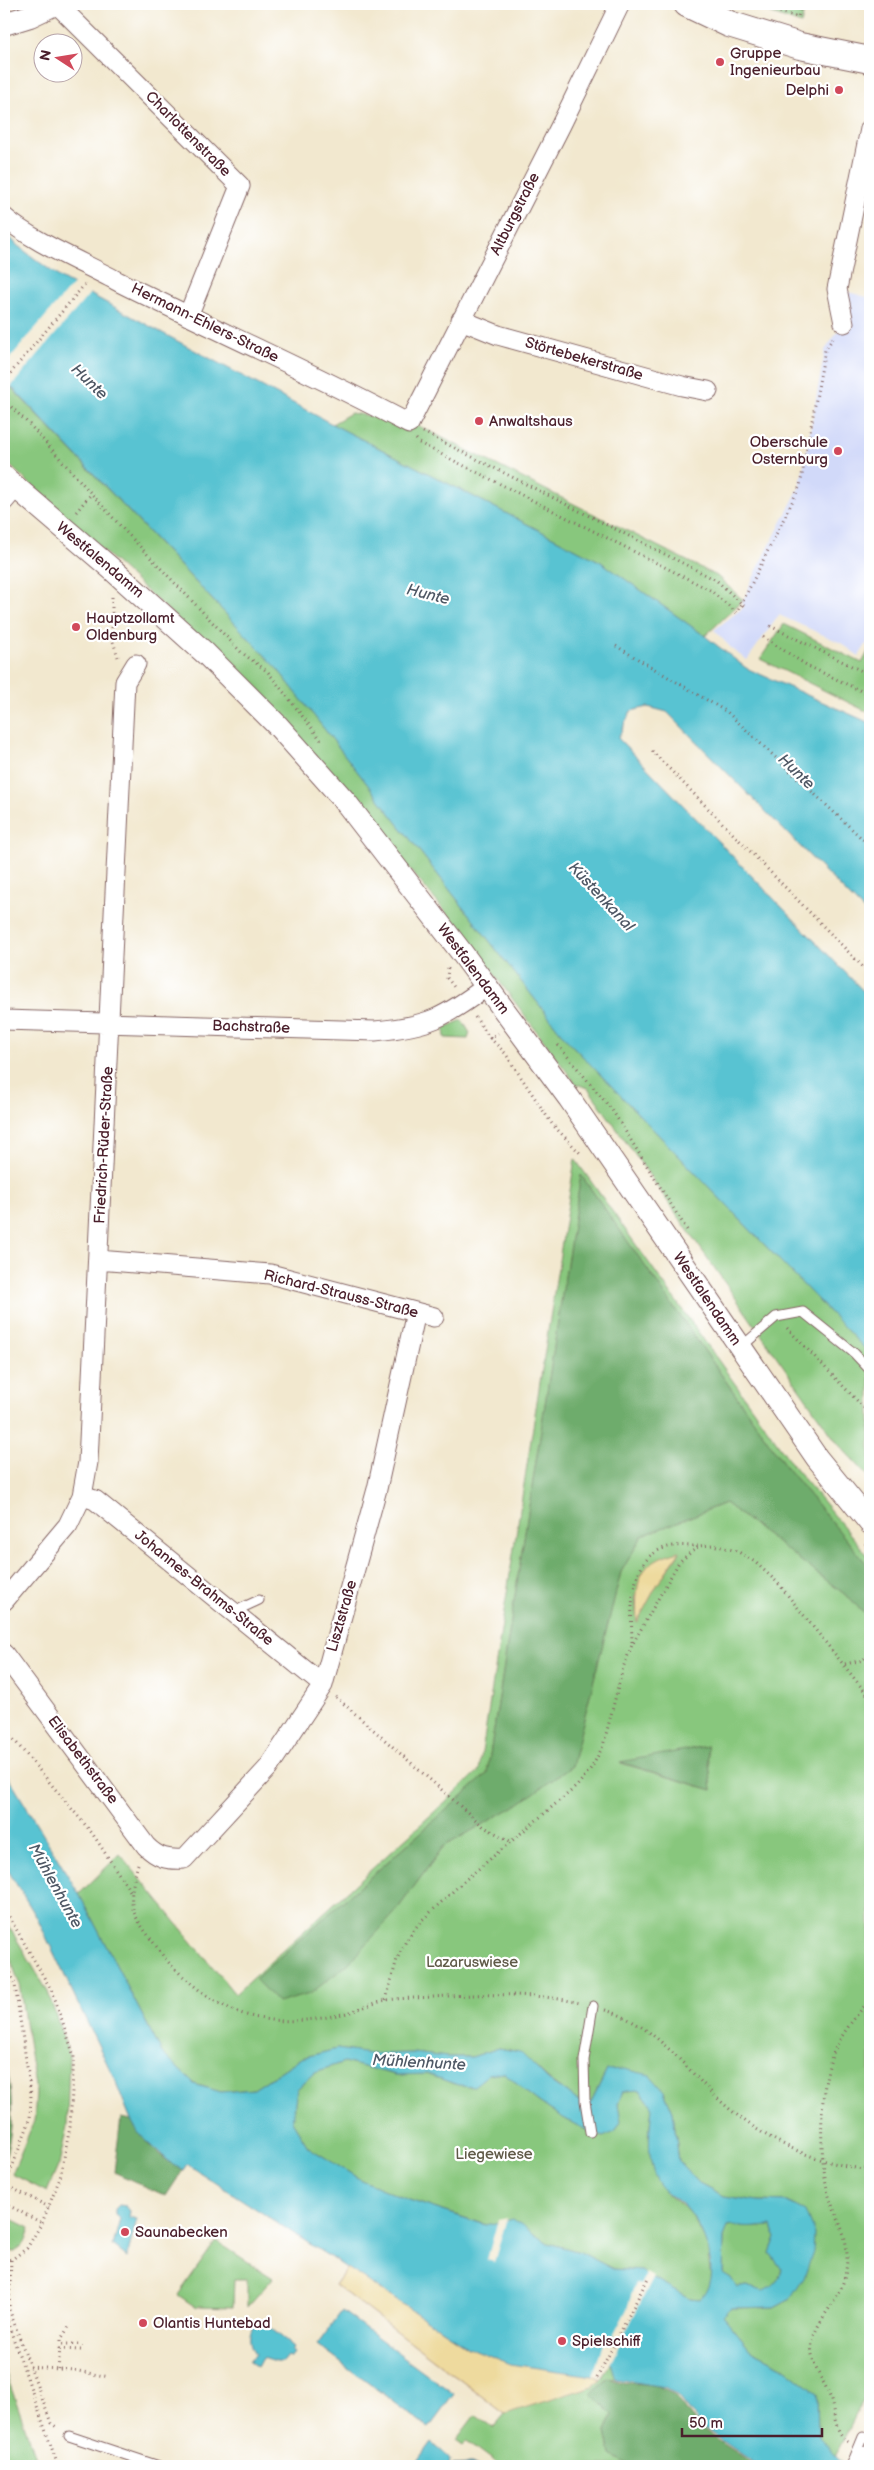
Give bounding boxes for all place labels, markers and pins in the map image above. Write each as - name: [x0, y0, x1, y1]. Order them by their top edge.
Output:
- place label: Gruppe Ingenieurbau: [730, 44, 821, 80]
- marker: Gruppe Ingenieurbau: [714, 56, 726, 68]
- place label: Delphi: [786, 81, 829, 100]
- marker: Delphi: [833, 84, 845, 96]
- place label: Anwaltshaus: [489, 412, 573, 431]
- marker: Anwaltshaus: [473, 415, 485, 427]
- place label: Oberschule Osternburg: [750, 433, 828, 469]
- marker: Oberschule Osternburg: [832, 445, 844, 457]
- place label: Hauptzollamt Oldenburg: [86, 609, 175, 645]
- marker: Hauptzollamt Oldenburg: [70, 621, 82, 633]
- place label: Saunabecken: [135, 2223, 228, 2242]
- marker: Saunabecken: [119, 2226, 131, 2238]
- place label: Olantis Huntebad: [153, 2314, 271, 2333]
- marker: Olantis Huntebad: [137, 2317, 149, 2329]
- place label: Spielschiff: [572, 2332, 641, 2351]
- marker: Spielschiff: [556, 2335, 568, 2347]

